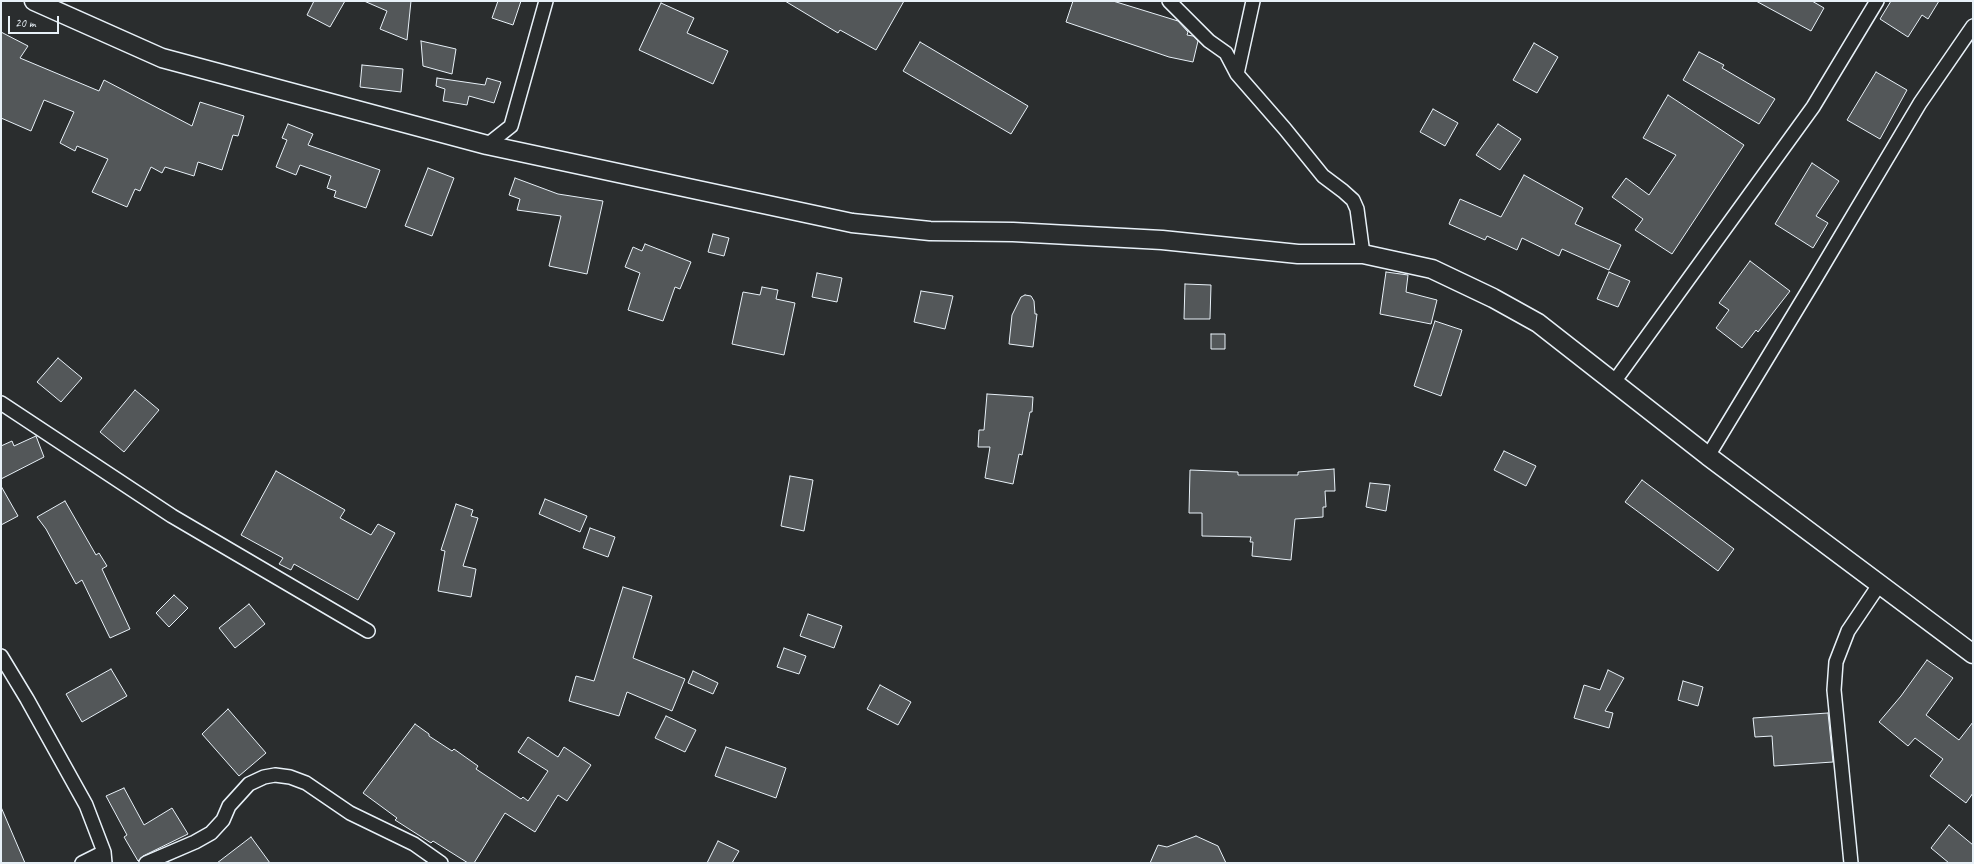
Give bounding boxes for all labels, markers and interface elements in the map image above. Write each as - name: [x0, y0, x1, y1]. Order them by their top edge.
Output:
- scale bar: [10, 8, 61, 34]
- text: 20 m: [15, 15, 35, 31]

